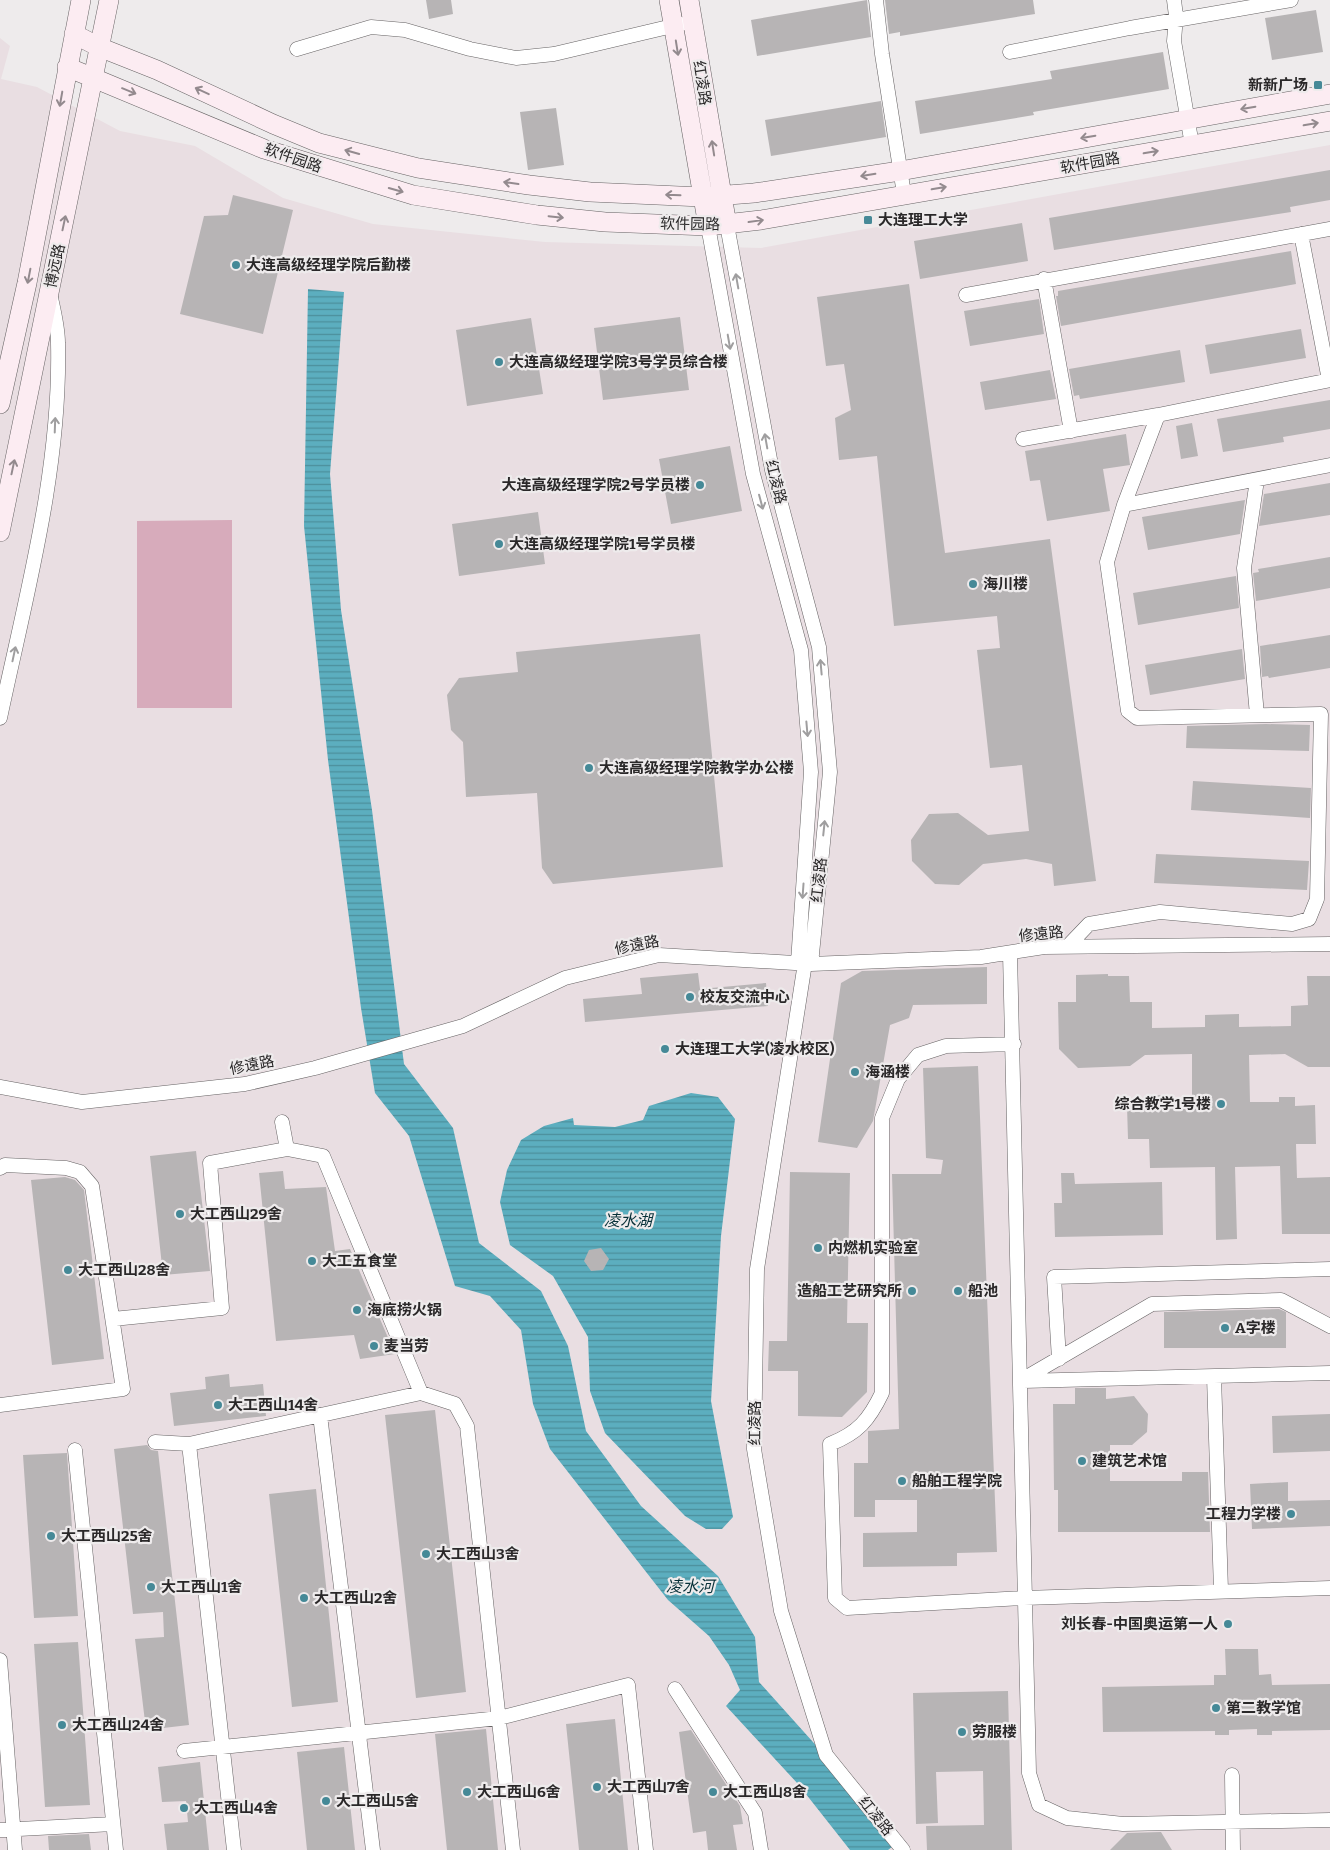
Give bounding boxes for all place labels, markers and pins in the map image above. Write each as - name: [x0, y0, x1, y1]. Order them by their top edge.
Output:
- place label: 新新广场: [1248, 76, 1308, 94]
- marker: 新新广场: [1312, 79, 1324, 91]
- place label: 大连理工大学: [878, 211, 968, 229]
- marker: 大连理工大学: [862, 214, 874, 226]
- place label: 大连高级经理学院后勤楼: [246, 256, 411, 274]
- marker: 大连高级经理学院后勤楼: [230, 259, 242, 271]
- place label: 大连高级经理学院3号学员综合楼: [509, 353, 728, 371]
- marker: 大连高级经理学院3号学员综合楼: [493, 356, 505, 368]
- place label: 大连高级经理学院2号学员楼: [502, 476, 690, 494]
- marker: 大连高级经理学院2号学员楼: [694, 479, 706, 491]
- place label: 大连高级经理学院1号学员楼: [509, 535, 695, 553]
- marker: 大连高级经理学院1号学员楼: [493, 538, 505, 550]
- place label: 海川楼: [983, 575, 1028, 593]
- marker: 海川楼: [967, 578, 979, 590]
- place label: 大连高级经理学院教学办公楼: [599, 759, 794, 777]
- marker: 大连高级经理学院教学办公楼: [583, 762, 595, 774]
- place label: 校友交流中心: [700, 988, 790, 1006]
- marker: 校友交流中心: [684, 991, 696, 1003]
- place label: 大连理工大学(凌水校区): [675, 1040, 835, 1058]
- marker: 大连理工大学(凌水校区): [659, 1043, 671, 1055]
- place label: 海涵楼: [865, 1063, 910, 1081]
- marker: 海涵楼: [849, 1066, 861, 1078]
- place label: 综合教学1号楼: [1115, 1095, 1211, 1113]
- marker: 综合教学1号楼: [1215, 1098, 1227, 1110]
- place label: 大工西山29舍: [190, 1205, 282, 1223]
- marker: 大工西山29舍: [174, 1208, 186, 1220]
- place label: 内燃机实验室: [828, 1239, 918, 1257]
- marker: 内燃机实验室: [812, 1242, 824, 1254]
- place label: 大工五食堂: [322, 1252, 397, 1270]
- marker: 大工五食堂: [306, 1255, 318, 1267]
- place label: 大工西山28舍: [78, 1261, 170, 1279]
- marker: 大工西山28舍: [62, 1264, 74, 1276]
- place label: 造船工艺研究所: [797, 1282, 902, 1300]
- place label: 船池: [968, 1282, 998, 1300]
- marker: 造船工艺研究所: [906, 1285, 918, 1297]
- marker: 船池: [952, 1285, 964, 1297]
- place label: 海底捞火锅: [367, 1301, 442, 1319]
- marker: 海底捞火锅: [351, 1304, 363, 1316]
- place label: A字楼: [1235, 1319, 1276, 1337]
- marker: A字楼: [1219, 1322, 1231, 1334]
- place label: 麦当劳: [384, 1337, 429, 1355]
- marker: 麦当劳: [368, 1340, 380, 1352]
- place label: 大工西山14舍: [228, 1396, 319, 1414]
- marker: 大工西山14舍: [212, 1399, 224, 1411]
- place label: 建筑艺术馆: [1092, 1452, 1167, 1470]
- marker: 建筑艺术馆: [1076, 1455, 1088, 1467]
- place label: 船舶工程学院: [912, 1472, 1002, 1490]
- marker: 船舶工程学院: [896, 1475, 908, 1487]
- place label: 工程力学楼: [1206, 1505, 1281, 1523]
- marker: 工程力学楼: [1285, 1508, 1297, 1520]
- place label: 大工西山25舍: [61, 1527, 153, 1545]
- marker: 大工西山25舍: [45, 1530, 57, 1542]
- place label: 大工西山3舍: [436, 1545, 520, 1563]
- marker: 大工西山3舍: [420, 1548, 432, 1560]
- place label: 大工西山1舍: [161, 1578, 242, 1596]
- marker: 大工西山1舍: [145, 1581, 157, 1593]
- place label: 大工西山2舍: [314, 1589, 397, 1607]
- marker: 大工西山2舍: [298, 1592, 310, 1604]
- place label: 刘长春-中国奥运第一人: [1061, 1615, 1218, 1633]
- marker: 刘长春-中国奥运第一人: [1222, 1618, 1234, 1630]
- place label: 第二教学馆: [1226, 1699, 1301, 1717]
- marker: 第二教学馆: [1210, 1702, 1222, 1714]
- place label: 大工西山24舍: [72, 1716, 165, 1734]
- marker: 大工西山24舍: [56, 1719, 68, 1731]
- place label: 劳服楼: [972, 1723, 1017, 1741]
- marker: 劳服楼: [956, 1726, 968, 1738]
- place label: 大工西山7舍: [607, 1778, 690, 1796]
- marker: 大工西山7舍: [591, 1781, 603, 1793]
- place label: 大工西山6舍: [477, 1783, 561, 1801]
- place label: 大工西山8舍: [723, 1783, 807, 1801]
- marker: 大工西山6舍: [461, 1786, 473, 1798]
- marker: 大工西山8舍: [707, 1786, 719, 1798]
- place label: 大工西山5舍: [336, 1792, 419, 1810]
- marker: 大工西山5舍: [320, 1795, 332, 1807]
- place label: 大工西山4舍: [194, 1799, 278, 1817]
- marker: 大工西山4舍: [178, 1802, 190, 1814]

